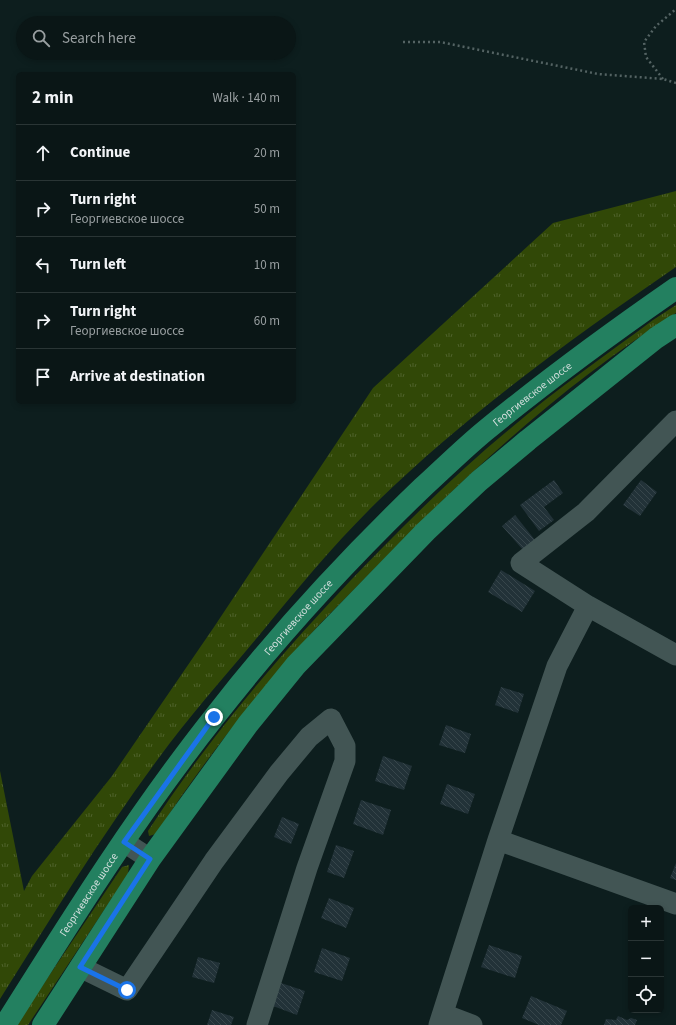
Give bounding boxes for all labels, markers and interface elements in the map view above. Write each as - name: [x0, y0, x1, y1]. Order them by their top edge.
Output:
- search box: [16, 16, 296, 60]
- icon: search: [30, 27, 52, 49]
- text: Search here: [62, 28, 136, 49]
- text: 2 min: [32, 86, 73, 110]
- text: Walk · 140 m: [212, 89, 280, 107]
- icon: ahead: [32, 142, 54, 164]
- text: Continue: [70, 142, 130, 163]
- text: 20 m: [254, 144, 280, 162]
- text: Turn right: [70, 189, 136, 210]
- icon: right: [32, 198, 54, 220]
- text: 50 m: [254, 200, 280, 218]
- text: Георгиевское шоссе: [70, 210, 184, 228]
- icon: left: [32, 254, 54, 276]
- text: Turn left: [70, 254, 126, 275]
- text: 10 m: [254, 256, 280, 274]
- text: Turn right: [70, 301, 136, 322]
- icon: right: [32, 310, 54, 332]
- text: 60 m: [254, 312, 280, 330]
- text: Георгиевское шоссе: [70, 322, 184, 340]
- street label: Георгиевское шоссе: [489, 358, 575, 429]
- icon: arrive: [32, 366, 54, 388]
- text: Arrive at destination: [70, 366, 205, 387]
- street label: Георгиевское шоссе: [260, 575, 336, 658]
- route end: [205, 708, 223, 726]
- street label: Георгиевское шоссе: [56, 849, 122, 939]
- map controls: [628, 905, 664, 1013]
- button: +: [628, 905, 664, 941]
- button: −: [628, 941, 664, 977]
- button: locate: [628, 977, 664, 1013]
- route start: [118, 981, 136, 999]

